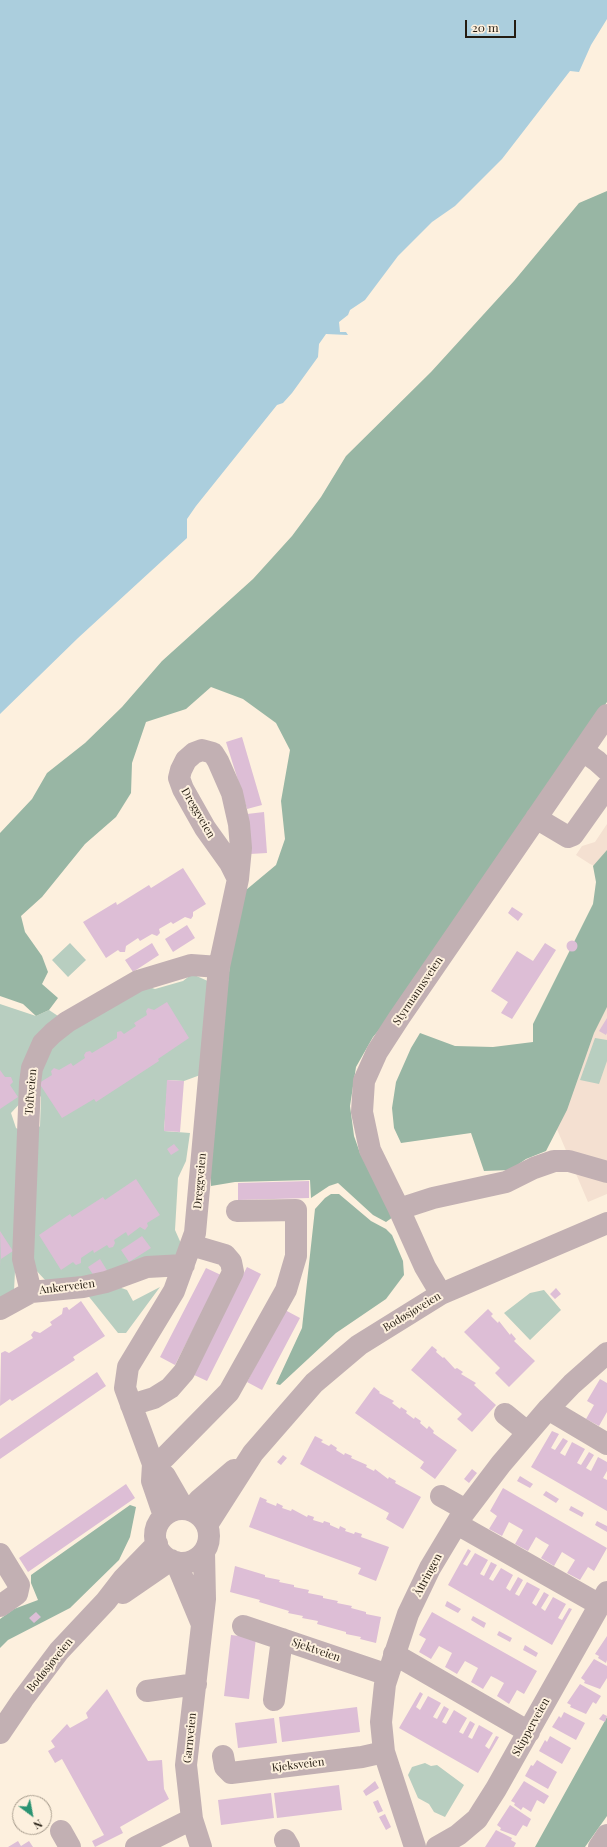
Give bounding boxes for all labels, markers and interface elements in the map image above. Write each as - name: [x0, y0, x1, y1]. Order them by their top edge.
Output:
- scale bar: [467, 12, 518, 38]
- text: 20 m: [472, 19, 499, 35]
- street label: Dreggveien: [178, 785, 218, 841]
- street label: Styrmannsveien: [390, 954, 446, 1028]
- street label: Toftveien: [22, 1068, 40, 1116]
- street label: Dreggveien: [191, 1153, 209, 1209]
- street label: Ankerveien: [38, 1277, 96, 1297]
- street label: Bodøsjøveien: [381, 1290, 443, 1334]
- street label: Åttringen: [411, 1551, 445, 1599]
- street label: Bodøsjøveien: [24, 1635, 76, 1695]
- street label: Sjektveien: [290, 1636, 342, 1664]
- street label: Skipperveien: [510, 1696, 552, 1758]
- street label: Garnveien: [181, 1712, 199, 1764]
- street label: Kjeksveien: [271, 1755, 325, 1775]
- north arrow: [12, 1795, 52, 1835]
- text: N: [31, 1816, 45, 1833]

